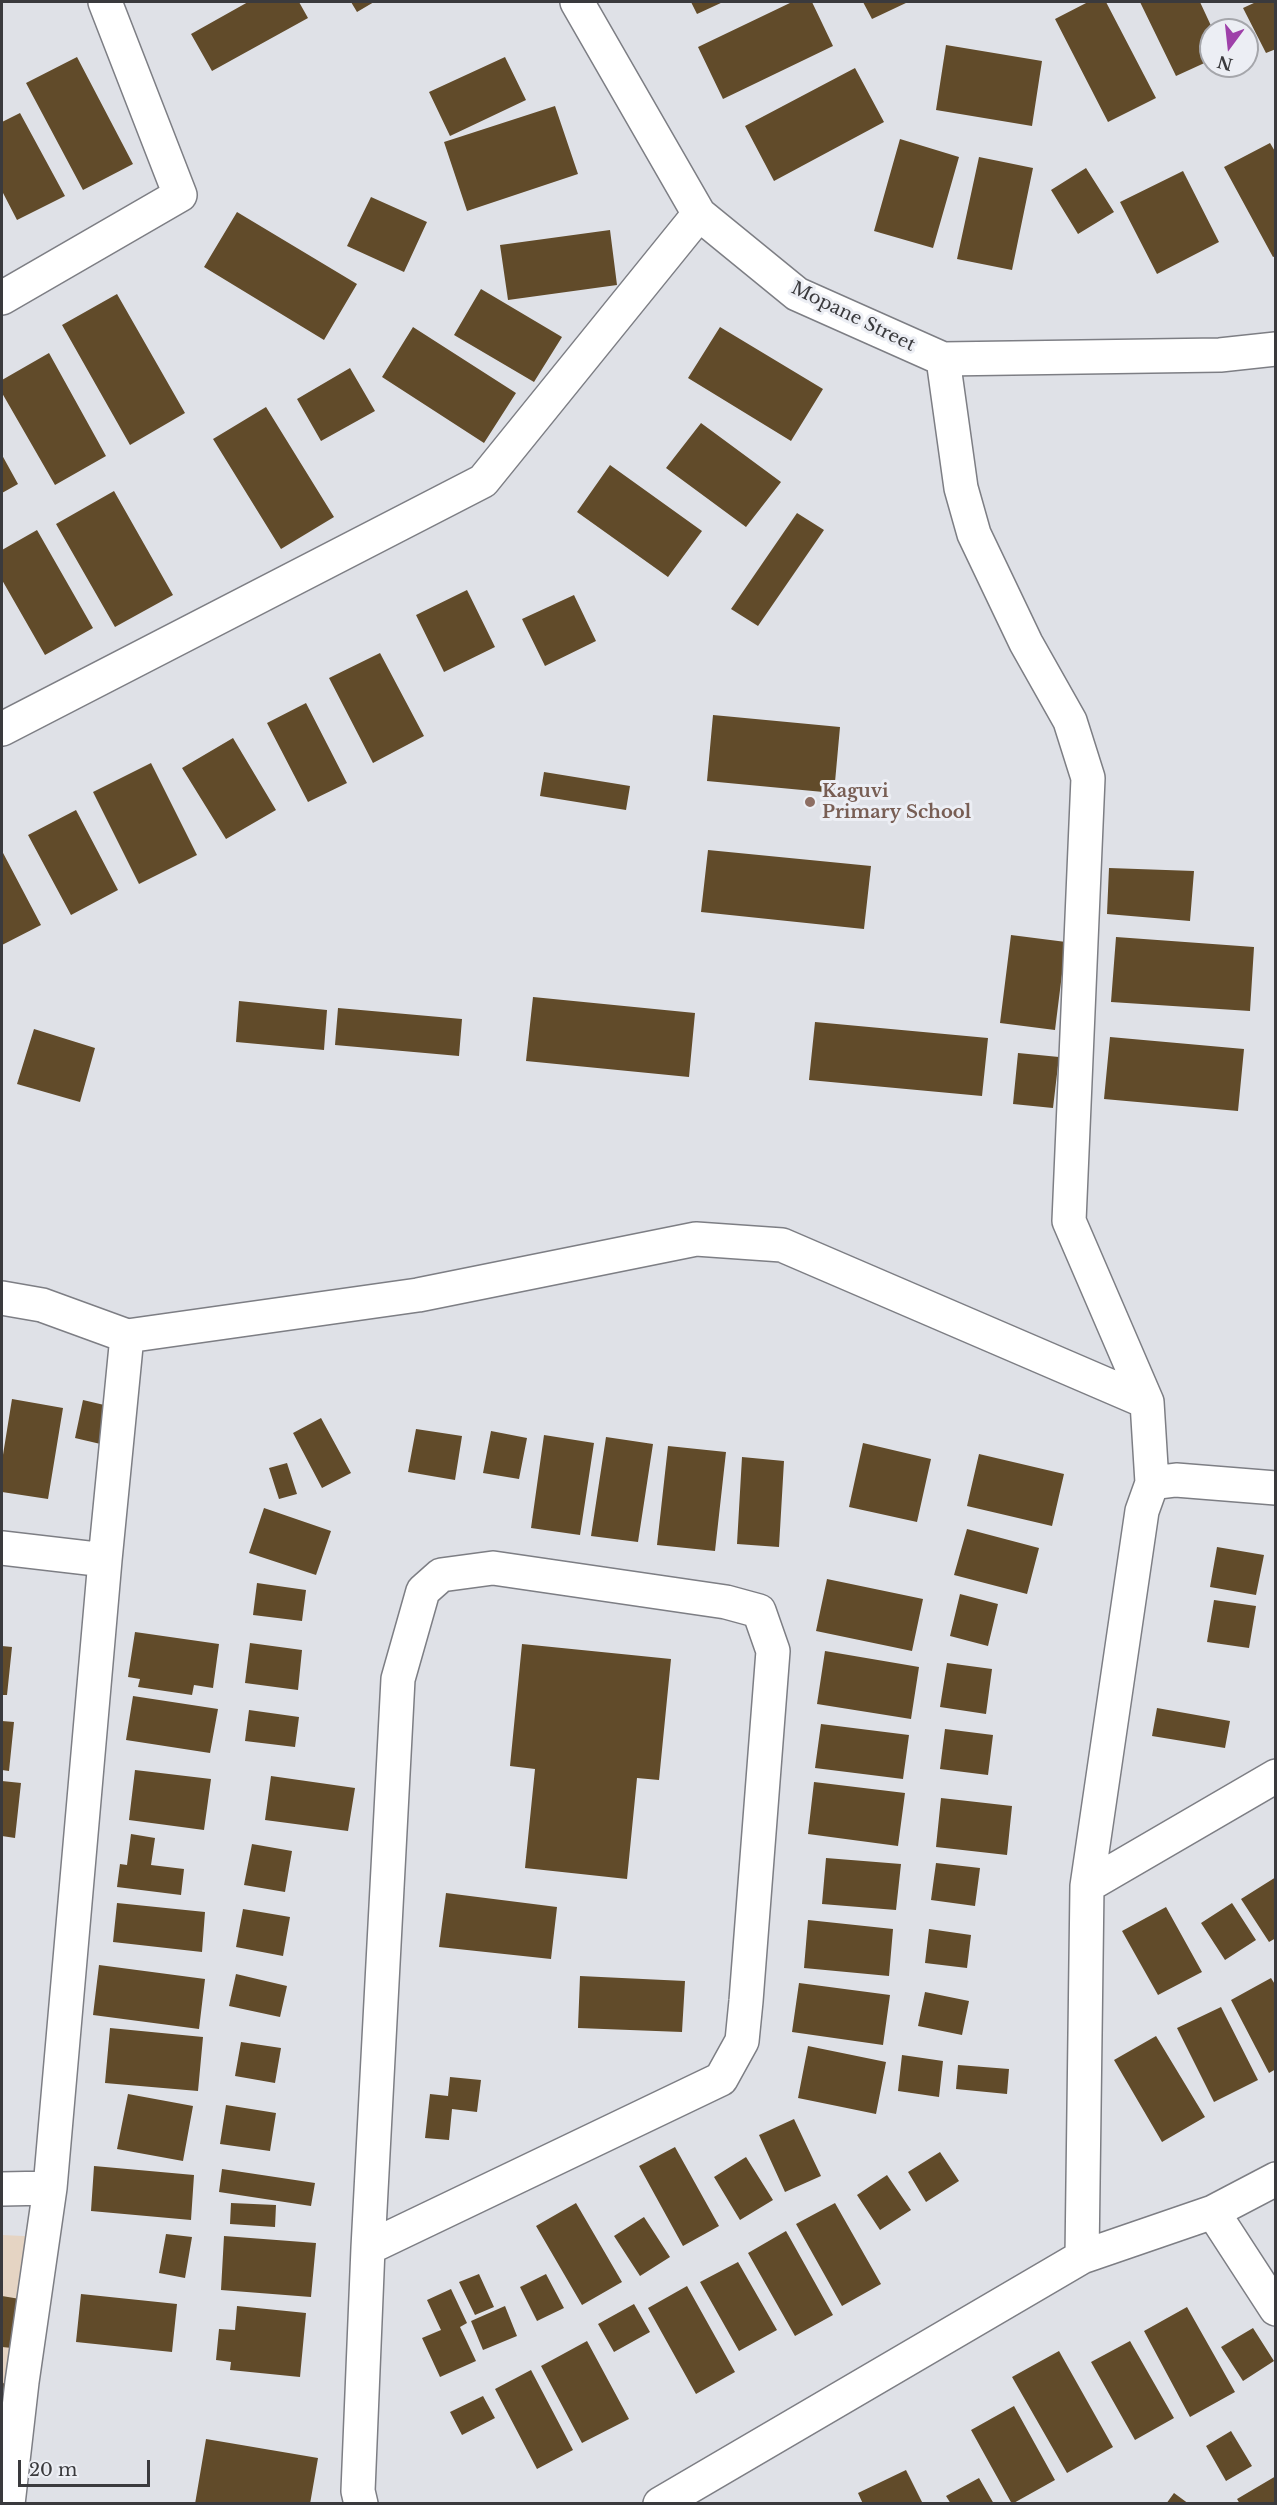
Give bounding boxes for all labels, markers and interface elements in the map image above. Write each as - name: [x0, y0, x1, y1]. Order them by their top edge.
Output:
- north arrow: [1199, 18, 1259, 78]
- text: N: [1215, 52, 1235, 75]
- street label: Mopane Street: [788, 278, 918, 356]
- place label: Kaguvi Primary School: [822, 781, 971, 824]
- marker: Kaguvi Primary School: [803, 795, 817, 809]
- scale bar: [21, 2448, 153, 2486]
- text: 20 m: [29, 2459, 77, 2481]

